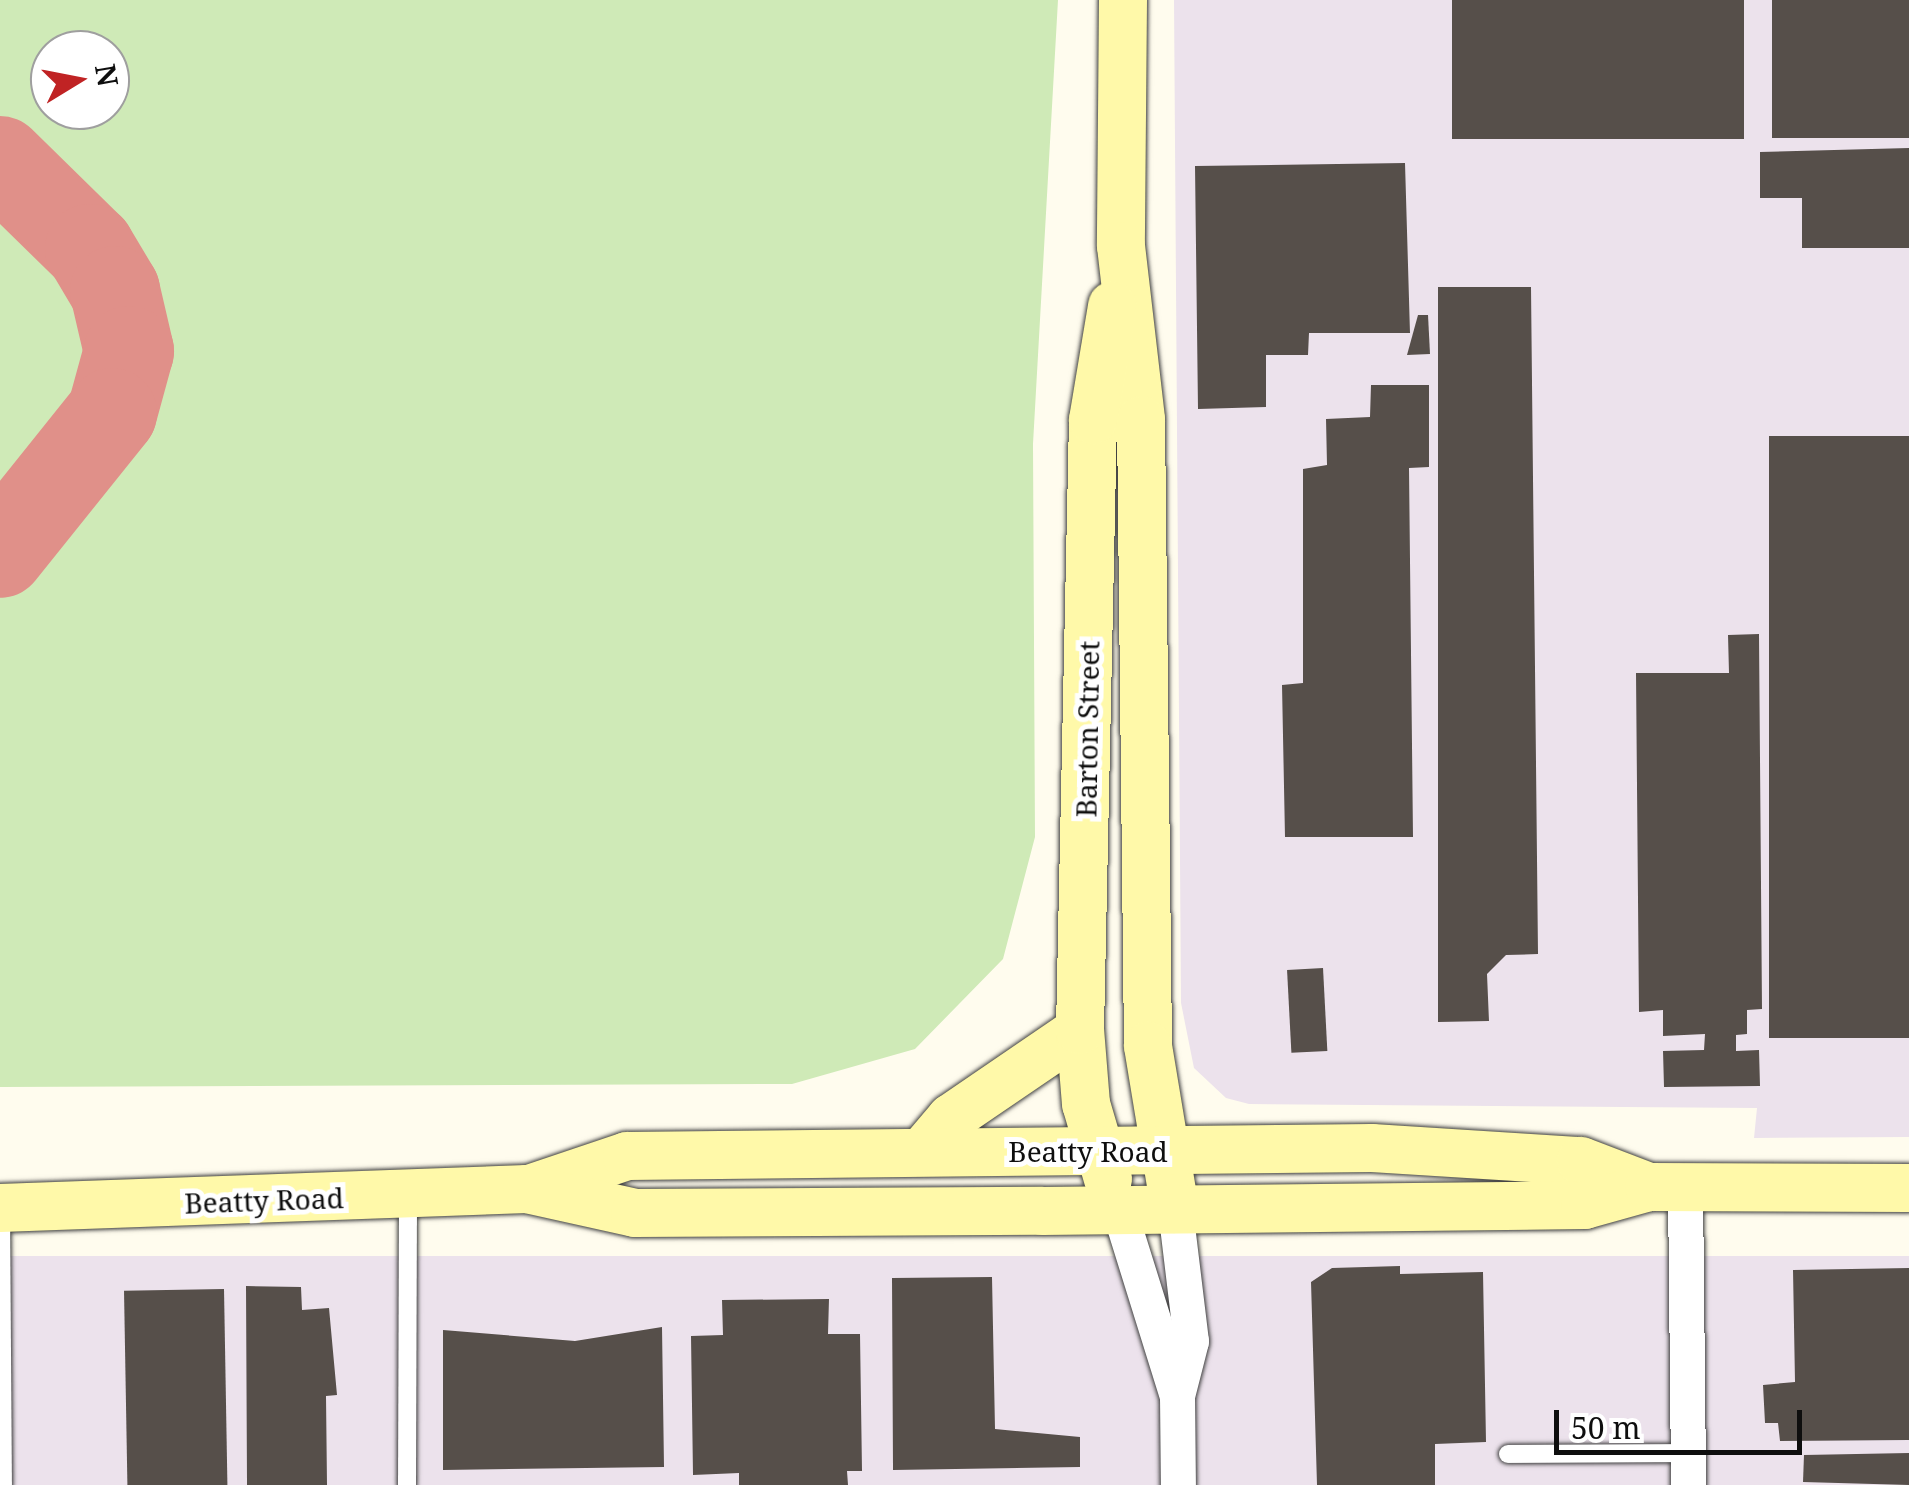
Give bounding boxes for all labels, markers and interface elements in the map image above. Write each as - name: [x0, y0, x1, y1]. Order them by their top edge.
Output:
- north arrow: [30, 30, 130, 130]
- text: N: [87, 61, 128, 89]
- street label: Barton Street: [1069, 640, 1105, 818]
- street label: Beatty Road: [1008, 1134, 1168, 1168]
- street label: Beatty Road: [184, 1180, 344, 1220]
- scale bar: [1559, 1390, 1806, 1452]
- text: 50 m: [1571, 1407, 1641, 1448]

